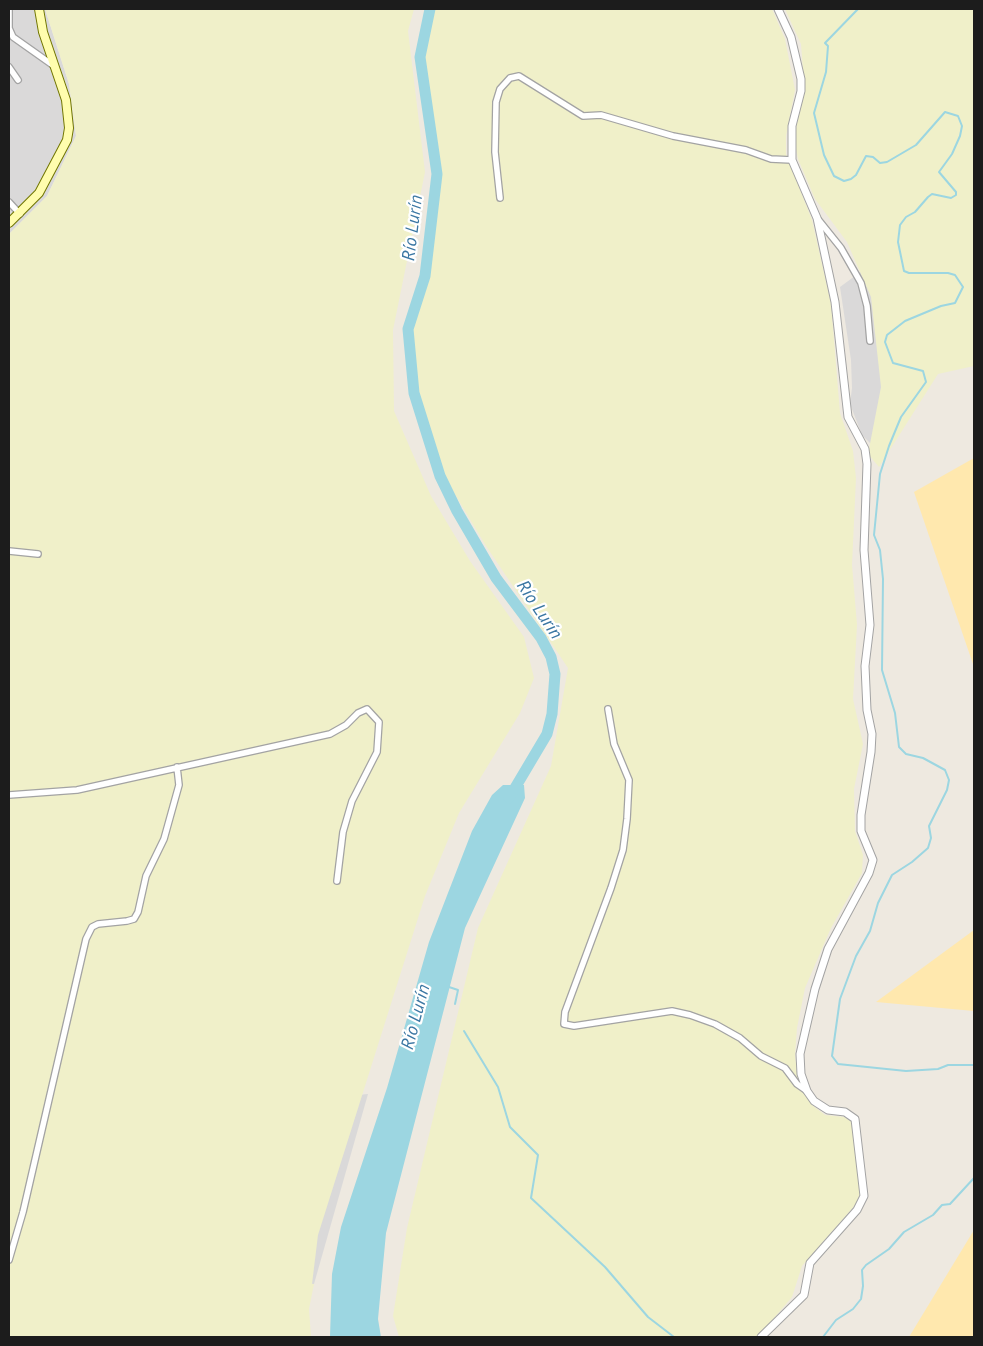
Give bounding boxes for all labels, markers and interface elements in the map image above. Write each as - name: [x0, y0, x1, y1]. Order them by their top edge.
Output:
- water label: Río Lurín: [398, 194, 428, 262]
- water label: Río Lurín: [511, 576, 567, 644]
- water label: Río Lurín: [397, 982, 435, 1052]

